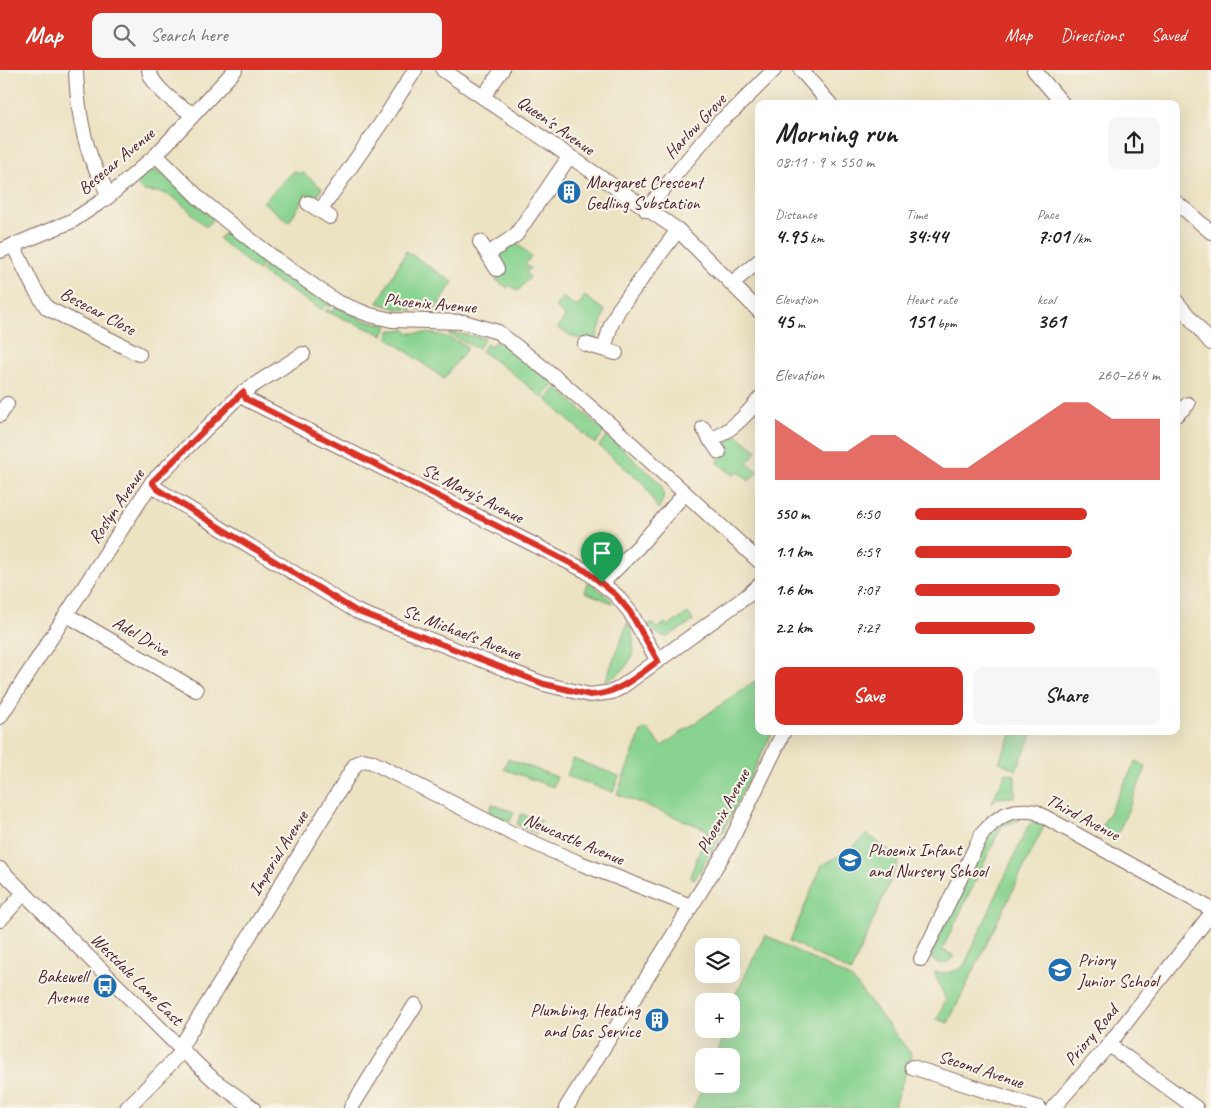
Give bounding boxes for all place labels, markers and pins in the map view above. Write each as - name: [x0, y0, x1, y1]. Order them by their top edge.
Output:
- place label: Margaret Crescent Gedling Substation: [586, 171, 706, 214]
- building icon: Margaret Crescent Gedling Substation: [556, 179, 582, 205]
- pin: [581, 532, 623, 583]
- place label: Phoenix Infant and Nursery School: [868, 839, 990, 882]
- school or university icon: Phoenix Infant and Nursery School: [837, 847, 863, 873]
- place label: Priory Junior School: [1077, 949, 1161, 992]
- school or university icon: Priory Junior School: [1047, 957, 1073, 983]
- place label: Bakewell Avenue: [37, 965, 91, 1008]
- bus stop icon: Bakewell Avenue: [92, 973, 118, 999]
- place label: Plumbing, Heating and Gas Service: [530, 999, 642, 1042]
- building icon: Plumbing, Heating and Gas Service: [644, 1007, 670, 1033]

